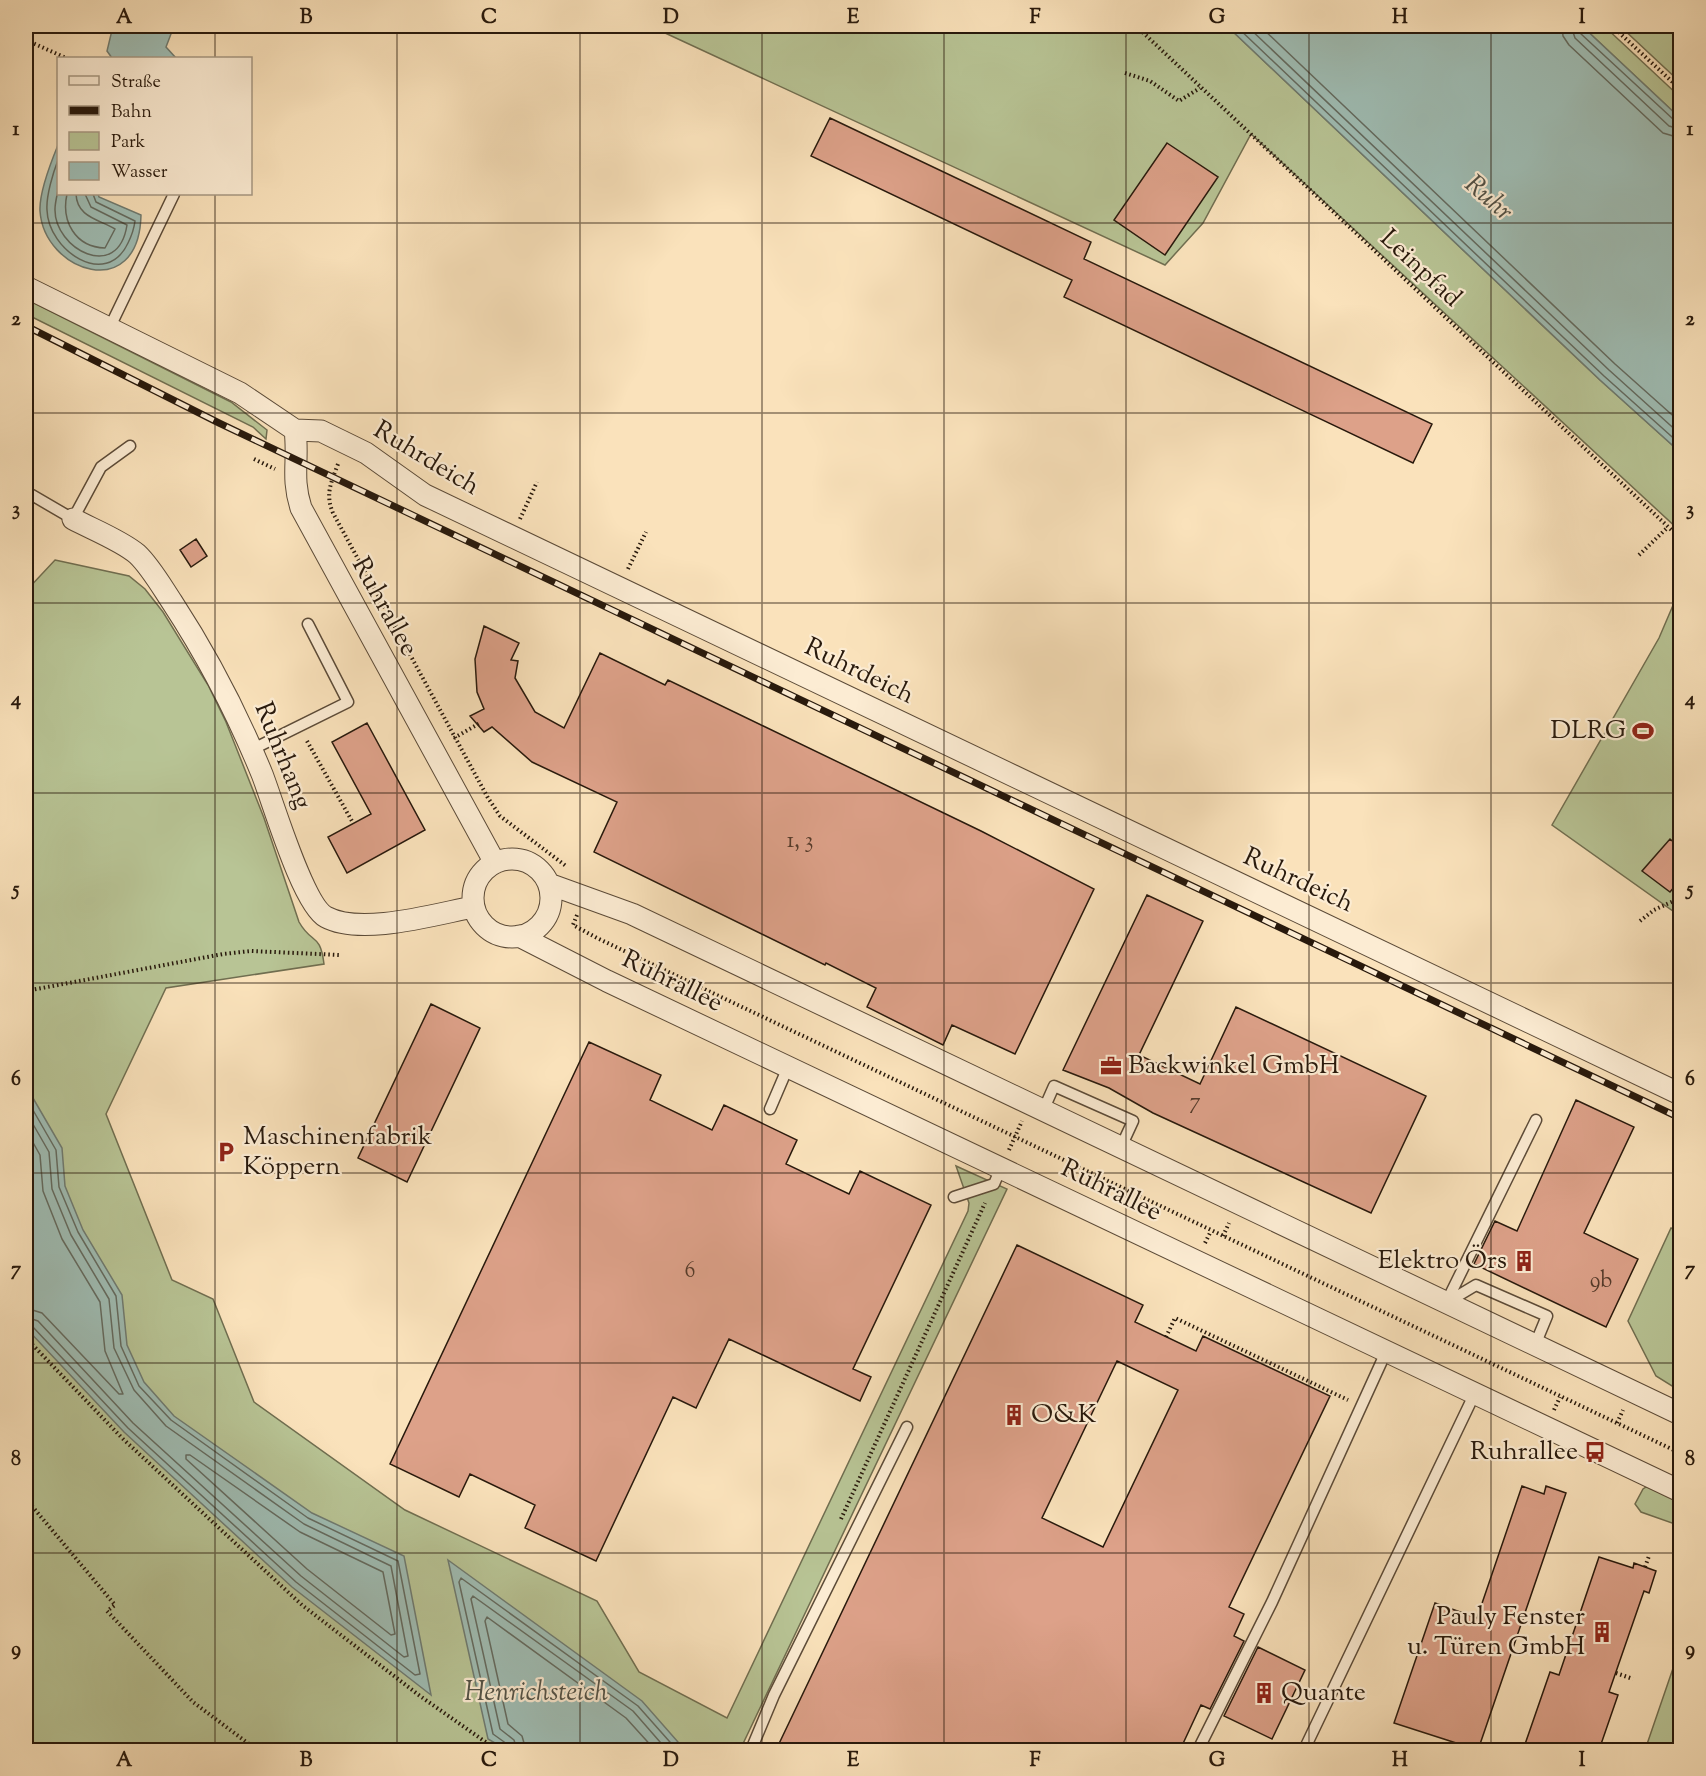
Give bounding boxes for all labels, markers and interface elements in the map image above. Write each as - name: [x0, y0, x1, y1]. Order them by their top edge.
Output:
- text: A: [116, 4, 133, 33]
- text: B: [300, 4, 313, 33]
- text: C: [481, 4, 497, 33]
- text: D: [663, 4, 679, 33]
- text: E: [847, 4, 860, 33]
- text: F: [1029, 4, 1041, 33]
- text: G: [1209, 4, 1226, 33]
- text: H: [1392, 4, 1408, 33]
- text: I: [1579, 4, 1586, 33]
- legend: [57, 57, 252, 195]
- text: Straße: [111, 70, 161, 96]
- text: Bahn: [111, 100, 152, 126]
- text: 1: [13, 116, 20, 145]
- text: 1: [1687, 116, 1694, 145]
- text: Park: [111, 130, 146, 156]
- text: Wasser: [111, 160, 168, 186]
- water label: Ruhr: [1455, 167, 1521, 232]
- street label: Leinpfad: [1371, 221, 1469, 317]
- text: 2: [11, 306, 21, 335]
- text: 2: [1685, 306, 1695, 335]
- street label: Ruhrdeich: [366, 413, 486, 505]
- text: 3: [12, 496, 20, 525]
- text: 3: [1686, 496, 1694, 525]
- street label: Ruhrallee: [342, 551, 426, 663]
- street label: Ruhrdeich: [798, 629, 920, 715]
- text: 4: [10, 686, 21, 715]
- text: 4: [1684, 686, 1695, 715]
- street label: Ruhrhang: [244, 697, 320, 815]
- place label: DLRG: [1551, 713, 1626, 750]
- sports icon: DLRG: [1631, 719, 1655, 743]
- house number: 1, 3: [787, 826, 813, 858]
- street label: Ruhrdeich: [1237, 839, 1359, 923]
- text: 5: [11, 876, 20, 905]
- text: 5: [1685, 876, 1694, 905]
- street label: Ruhrallee: [615, 942, 729, 1022]
- place label: Backwinkel GmbH: [1128, 1048, 1340, 1085]
- office icon: Backwinkel GmbH: [1099, 1054, 1123, 1078]
- text: 6: [11, 1066, 21, 1095]
- text: 6: [1685, 1066, 1695, 1095]
- house number: 7: [1189, 1087, 1201, 1119]
- place label: Maschinenfabrik Köppern: [243, 1119, 432, 1186]
- parking icon: Maschinenfabrik Köppern: [214, 1140, 238, 1164]
- street label: Ruhrallee: [1054, 1151, 1168, 1231]
- place label: Elektro Örs: [1378, 1243, 1507, 1280]
- building icon: Elektro Örs: [1512, 1249, 1536, 1273]
- text: 7: [11, 1256, 22, 1285]
- house number: 6: [685, 1256, 695, 1288]
- text: 7: [1685, 1256, 1696, 1285]
- house number: 9b: [1590, 1266, 1612, 1298]
- place label: O&K: [1031, 1397, 1097, 1434]
- building icon: O&K: [1002, 1403, 1026, 1427]
- place label: Ruhrallee: [1470, 1434, 1578, 1471]
- bus stop icon: Ruhrallee: [1583, 1440, 1607, 1464]
- text: 8: [11, 1446, 21, 1475]
- text: 8: [1685, 1446, 1695, 1475]
- place label: Pauly Fenster u. Türen GmbH: [1407, 1599, 1585, 1666]
- building icon: Pauly Fenster u. Türen GmbH: [1590, 1620, 1614, 1644]
- text: 9: [11, 1636, 21, 1665]
- text: 9: [1685, 1636, 1695, 1665]
- water label: Henrichsteich: [464, 1674, 608, 1713]
- place label: Quante: [1281, 1675, 1366, 1712]
- building icon: Quante: [1252, 1681, 1276, 1705]
- text: A: [116, 1747, 133, 1776]
- text: B: [300, 1747, 313, 1776]
- text: C: [481, 1747, 497, 1776]
- text: D: [663, 1747, 679, 1776]
- text: E: [847, 1747, 860, 1776]
- text: F: [1029, 1747, 1041, 1776]
- text: G: [1209, 1747, 1226, 1776]
- text: H: [1392, 1747, 1408, 1776]
- text: I: [1579, 1747, 1586, 1776]

